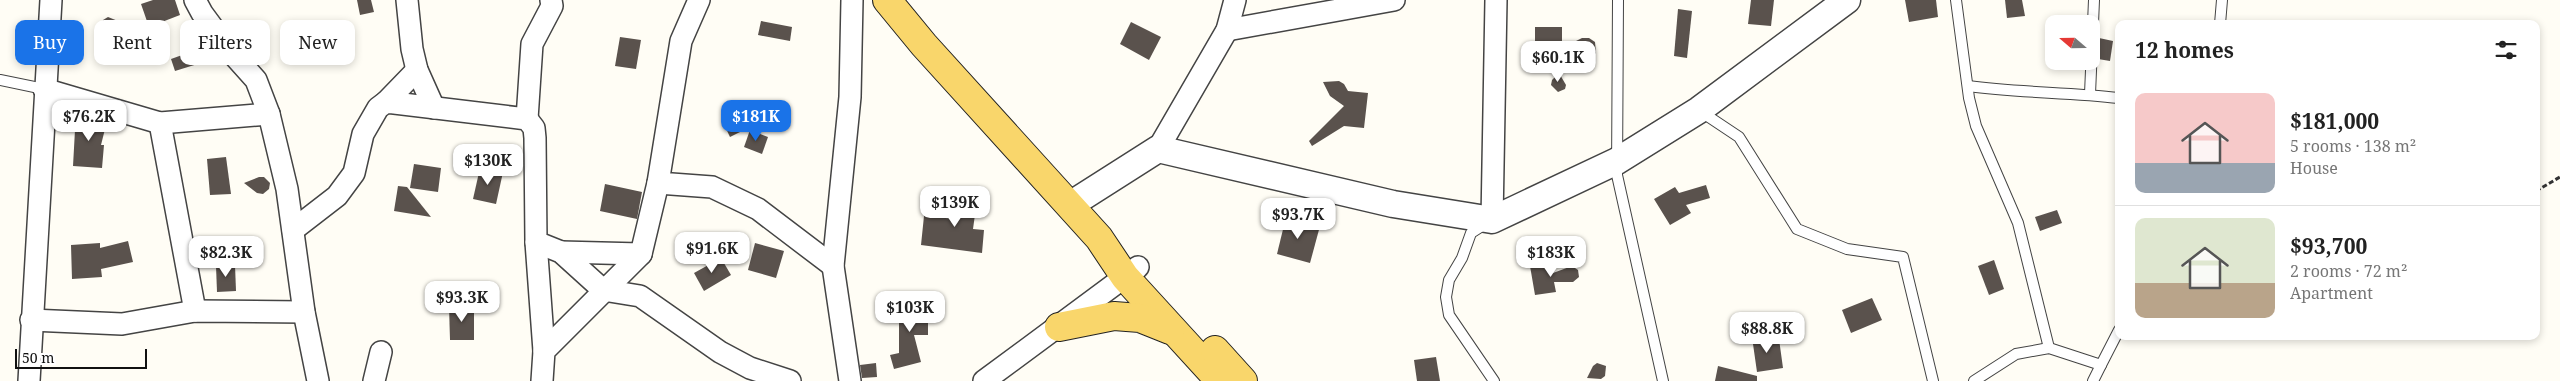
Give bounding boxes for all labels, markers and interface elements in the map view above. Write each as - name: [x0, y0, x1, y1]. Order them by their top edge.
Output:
- north arrow: [2045, 15, 2100, 70]
- map controls: [2045, 15, 2100, 70]
- chip: Buy: [15, 20, 84, 65]
- chip: Rent: [94, 20, 170, 65]
- chip: Filters: [180, 20, 270, 65]
- chip: New: [280, 20, 355, 65]
- text: 12 homes: [2135, 36, 2234, 64]
- icon: filters: [2492, 36, 2520, 64]
- pin: $60.1K: [1517, 41, 1599, 83]
- text: $60.1K: [1532, 46, 1584, 68]
- pin: $76.2K: [48, 100, 130, 142]
- pin: $181K: [721, 100, 791, 142]
- text: $76.2K: [63, 105, 115, 127]
- text: $181K: [732, 105, 780, 127]
- text: $181,000: [2290, 107, 2379, 135]
- icon: home: [2175, 113, 2235, 173]
- text: 5 rooms · 138 m²: [2290, 135, 2416, 157]
- pin: $130K: [453, 144, 523, 186]
- text: $130K: [464, 149, 512, 171]
- text: House: [2290, 157, 2338, 179]
- pin: $139K: [920, 186, 990, 228]
- text: $139K: [931, 191, 979, 213]
- pin: $93.7K: [1257, 198, 1339, 240]
- text: $93.7K: [1272, 203, 1324, 225]
- pin: $91.6K: [671, 232, 753, 274]
- text: $93,700: [2290, 232, 2367, 260]
- pin: $82.3K: [185, 236, 267, 278]
- pin: $183K: [1516, 236, 1586, 278]
- text: $91.6K: [686, 237, 738, 259]
- icon: home: [2175, 238, 2235, 298]
- text: $82.3K: [200, 241, 252, 263]
- text: $183K: [1527, 241, 1575, 263]
- text: 2 rooms · 72 m²: [2290, 260, 2407, 282]
- pin: $93.3K: [421, 280, 503, 323]
- text: Apartment: [2290, 282, 2373, 304]
- text: $93.3K: [436, 286, 488, 308]
- pin: $103K: [875, 290, 945, 333]
- text: $103K: [886, 296, 934, 318]
- pin: $88.8K: [1726, 312, 1808, 354]
- text: $88.8K: [1741, 317, 1793, 339]
- scale bar: [15, 346, 148, 369]
- text: 50 m: [22, 348, 55, 367]

